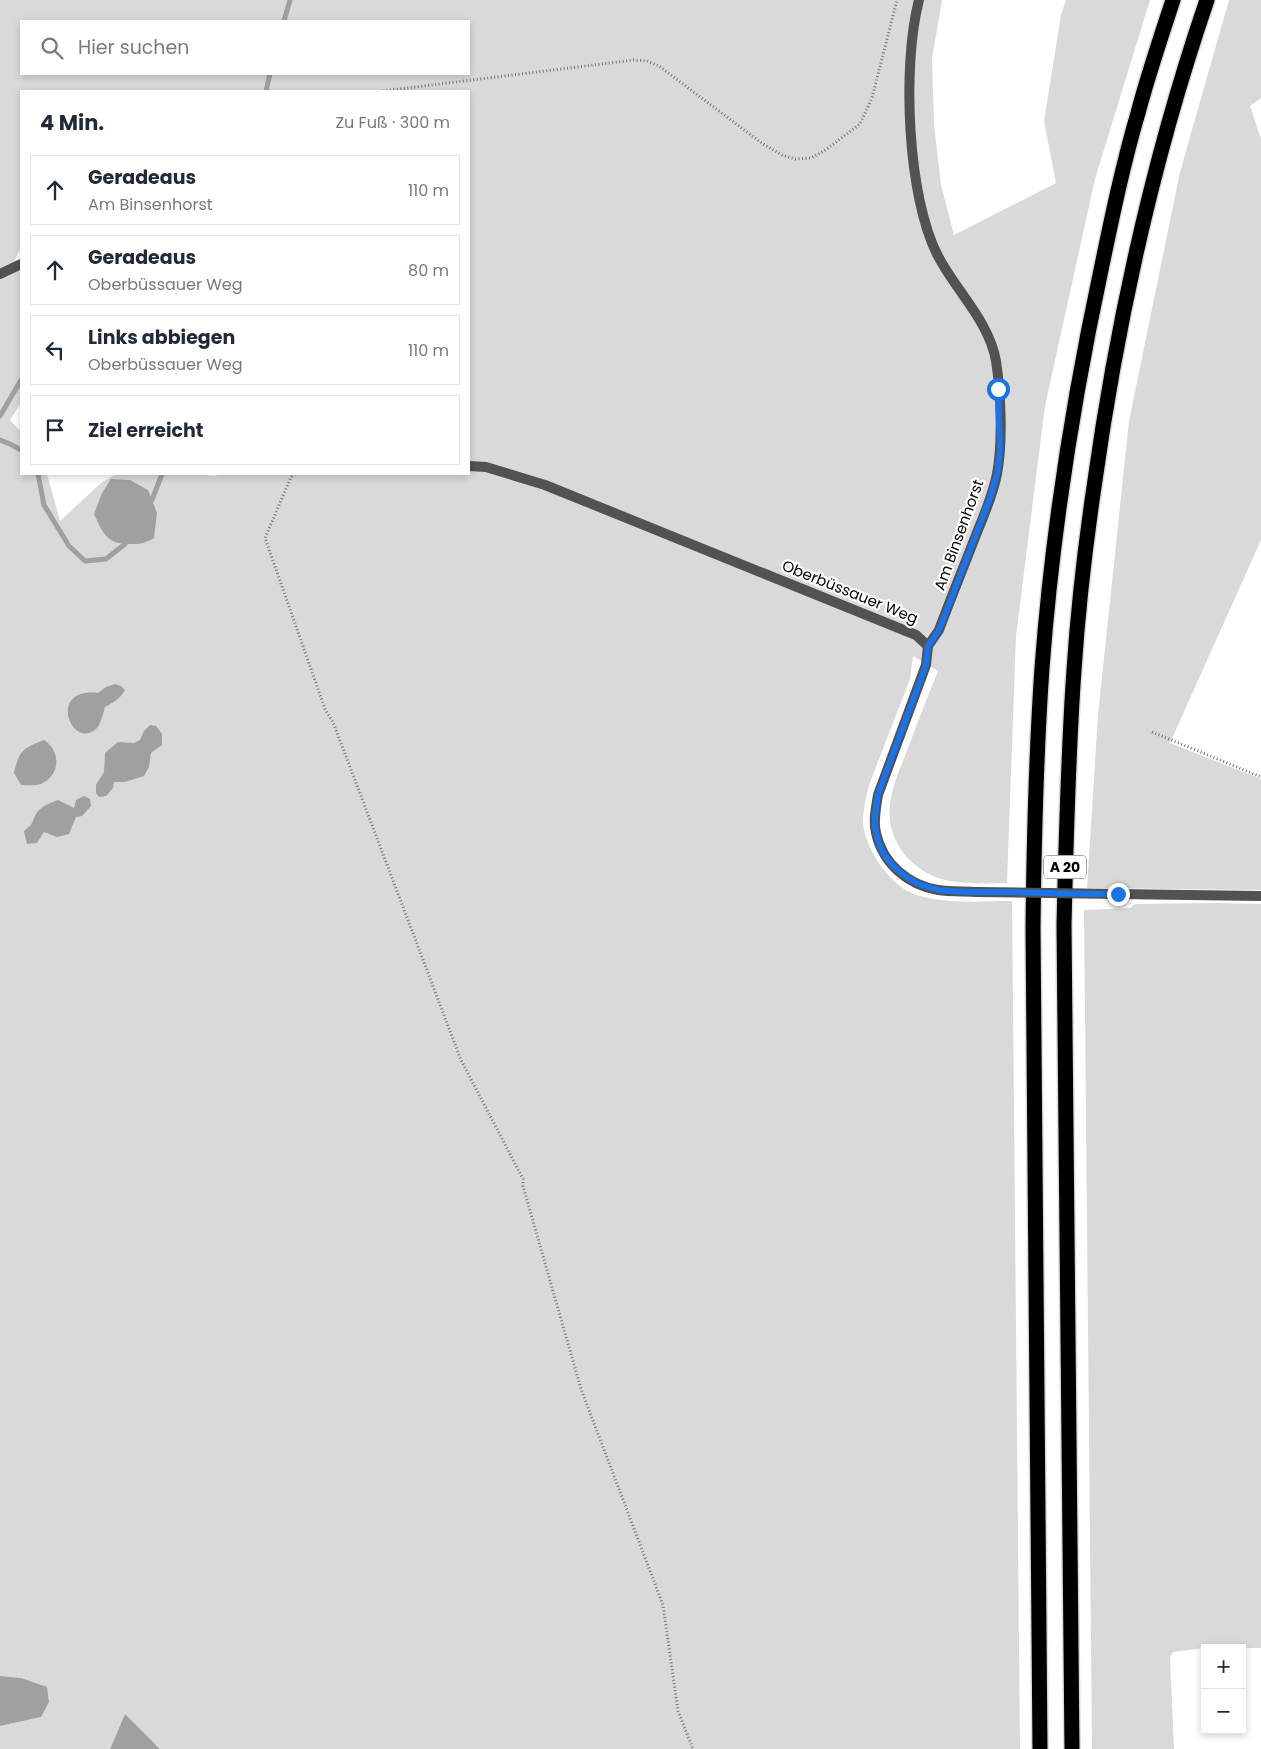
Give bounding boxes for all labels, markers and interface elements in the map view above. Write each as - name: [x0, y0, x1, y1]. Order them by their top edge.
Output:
- search box: [20, 20, 470, 75]
- icon: search: [38, 34, 66, 62]
- text: Hier suchen: [78, 34, 189, 61]
- text: 4 Min.: [40, 108, 104, 137]
- text: Zu Fuß · 300 m: [335, 111, 450, 134]
- text: Geradeaus: [88, 164, 196, 191]
- icon: ahead: [41, 176, 69, 204]
- text: 110 m: [408, 179, 449, 202]
- text: Am Binsenhorst: [88, 193, 213, 216]
- text: Geradeaus: [88, 244, 196, 271]
- icon: ahead: [41, 256, 69, 284]
- text: 80 m: [408, 259, 449, 282]
- text: Oberbüssauer Weg: [88, 273, 243, 296]
- text: Links abbiegen: [88, 324, 235, 351]
- icon: left: [41, 336, 69, 364]
- text: 110 m: [408, 339, 449, 362]
- text: Oberbüssauer Weg: [88, 353, 243, 376]
- route start: [987, 378, 1010, 401]
- icon: arrive: [41, 416, 69, 444]
- text: Ziel erreicht: [88, 417, 204, 444]
- street label: Am Binsenhorst: [929, 476, 988, 593]
- street label: Oberbüssauer Weg: [779, 555, 921, 628]
- road number: A 20: [1044, 856, 1086, 879]
- route end: [1107, 883, 1130, 906]
- map controls: [1201, 1644, 1246, 1734]
- button: +: [1201, 1644, 1246, 1689]
- button: −: [1201, 1689, 1246, 1734]

